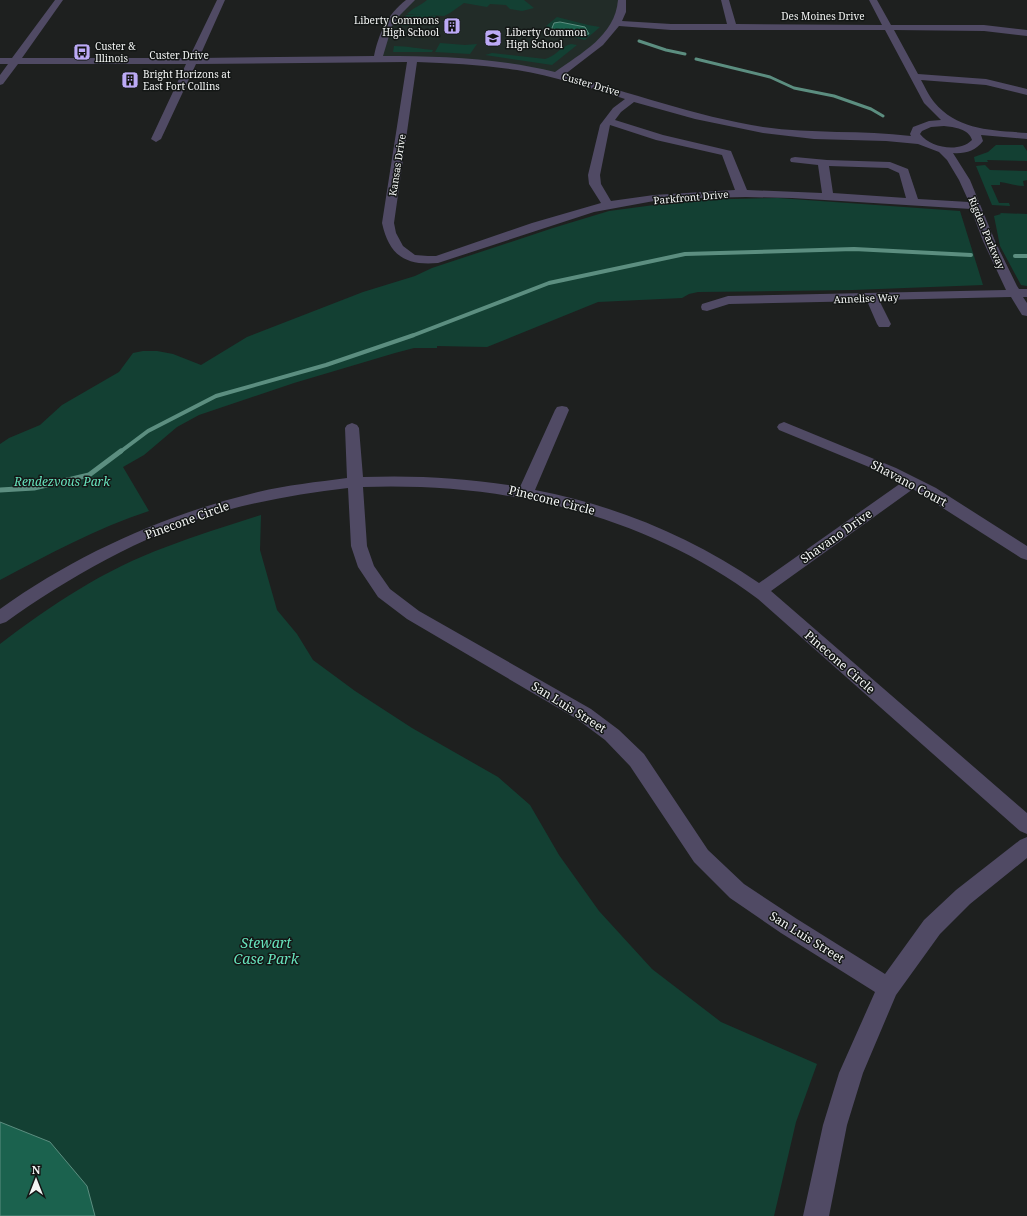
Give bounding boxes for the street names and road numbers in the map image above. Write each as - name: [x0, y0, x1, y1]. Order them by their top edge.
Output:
- street label: Des Moines Drive: [781, 9, 865, 23]
- street label: Custer Drive: [149, 48, 209, 62]
- street label: Custer Drive: [560, 69, 622, 99]
- street label: Kansas Drive: [385, 133, 409, 197]
- street label: Parkfront Drive: [653, 187, 729, 207]
- street label: Rigden Parkway: [965, 195, 1009, 272]
- street label: Annelise Way: [833, 290, 899, 306]
- street label: Shavano Court: [868, 456, 950, 510]
- street label: Pinecone Circle: [507, 481, 597, 519]
- street label: Pinecone Circle: [143, 497, 231, 543]
- street label: Shavano Drive: [797, 505, 875, 567]
- street label: Pinecone Circle: [801, 627, 879, 697]
- street label: San Luis Street: [528, 677, 610, 737]
- street label: San Luis Street: [766, 907, 848, 967]

